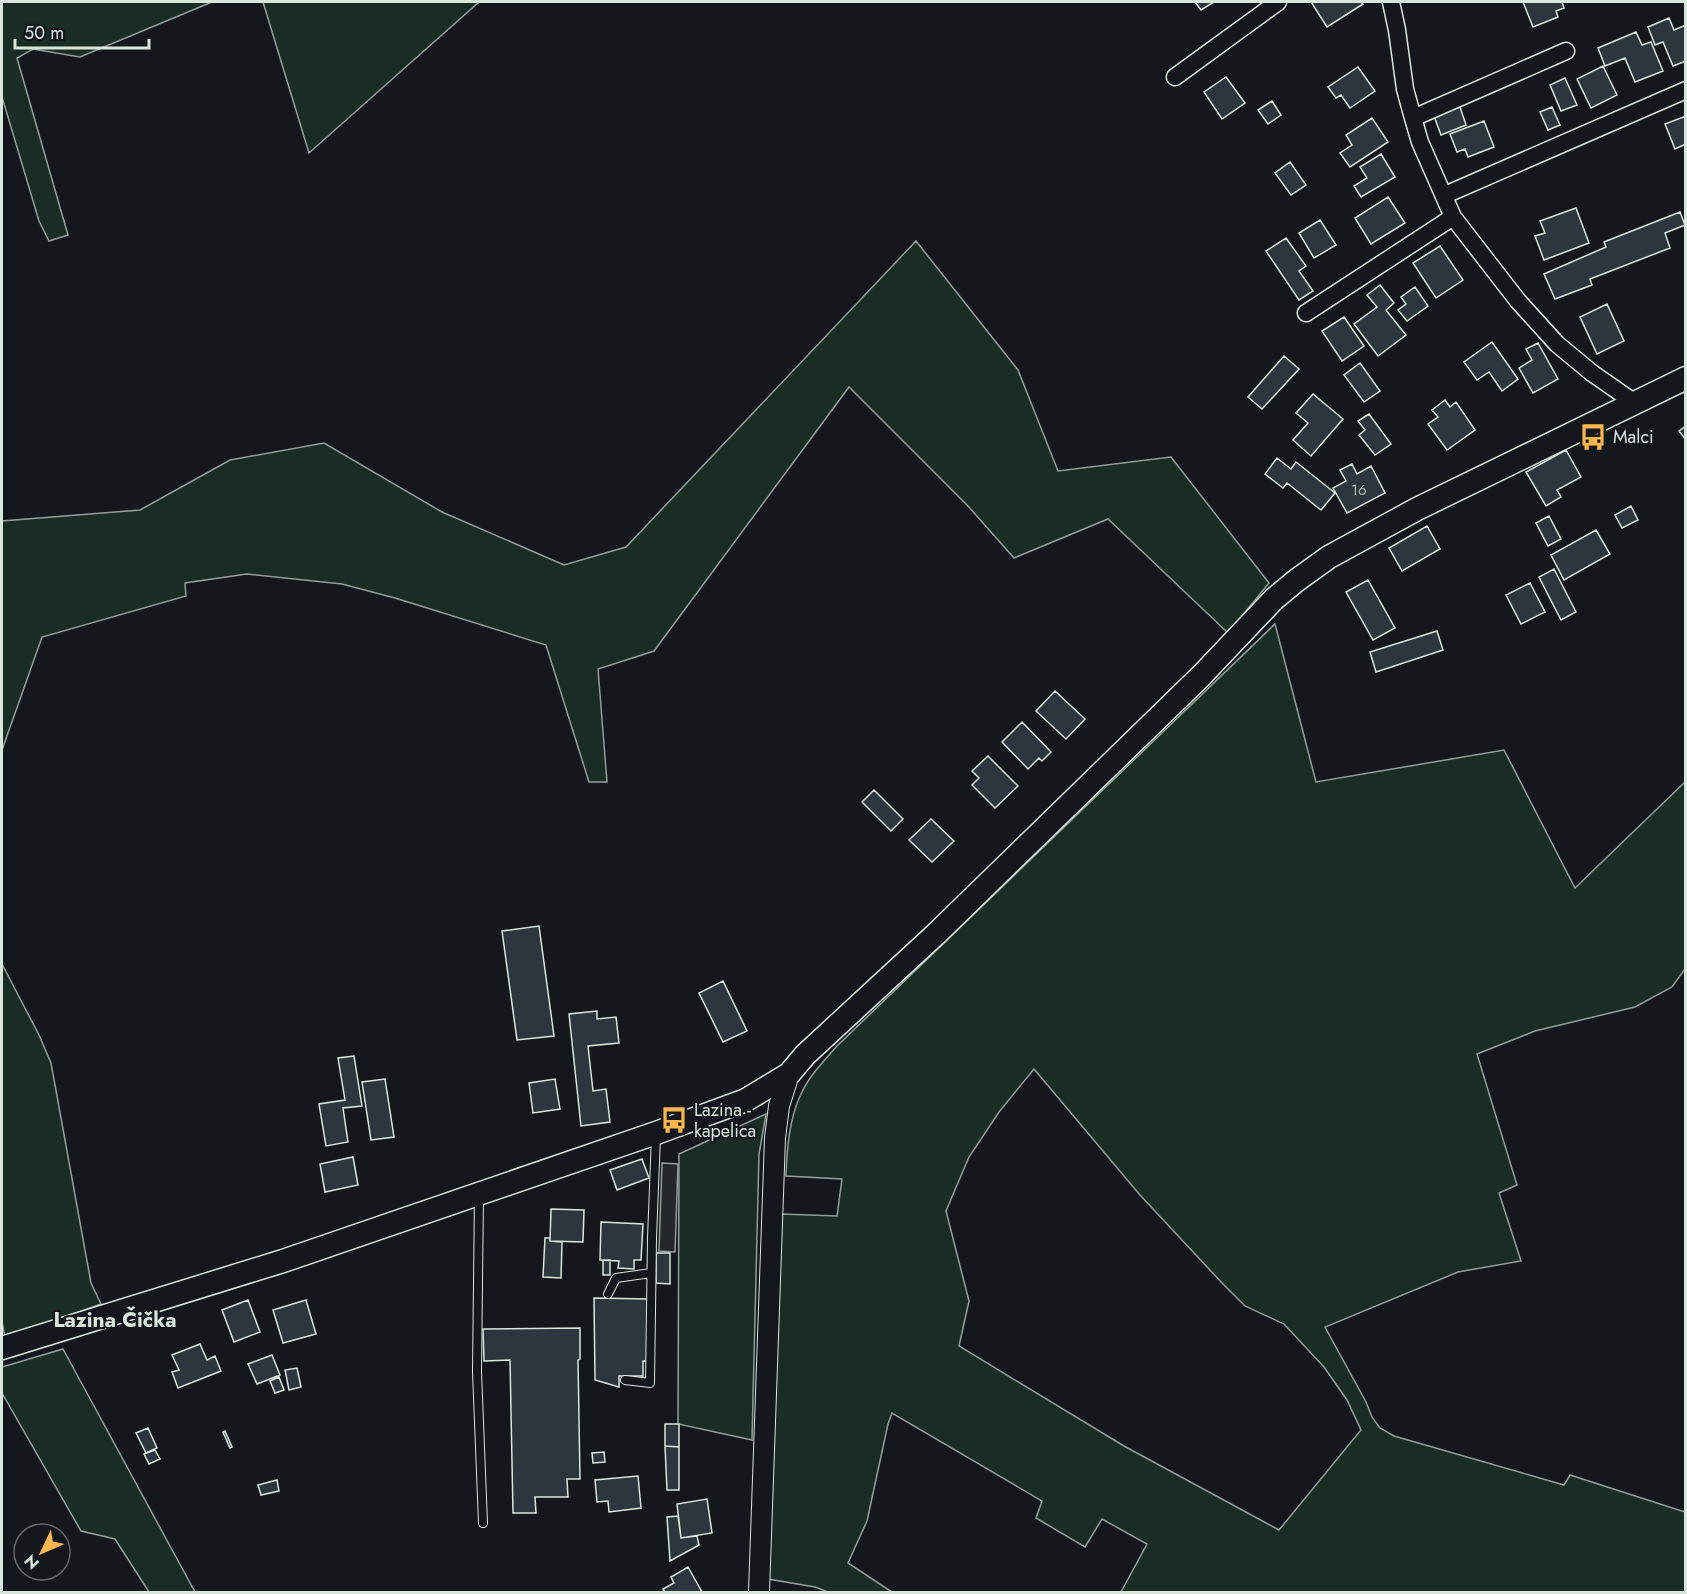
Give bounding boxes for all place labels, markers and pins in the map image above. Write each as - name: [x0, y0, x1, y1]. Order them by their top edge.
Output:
- bus stop icon: Malci: [1578, 422, 1608, 452]
- place label: Malci: [1613, 424, 1654, 450]
- place label: Lazina - kapelica: [694, 1097, 756, 1144]
- bus stop icon: Lazina - kapelica: [659, 1105, 689, 1135]

